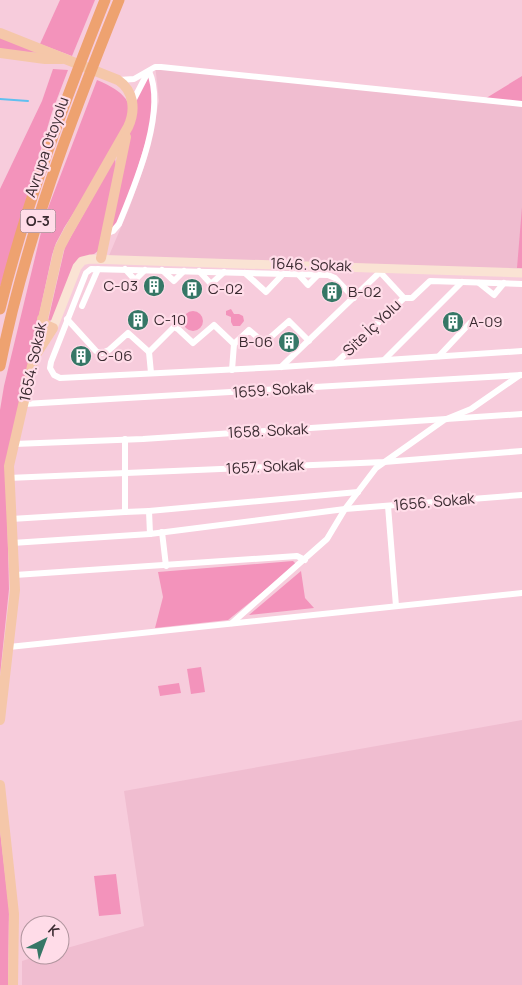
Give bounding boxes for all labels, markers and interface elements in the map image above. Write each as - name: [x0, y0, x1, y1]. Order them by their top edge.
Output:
- street label: Avrupa Otoyolu: [19, 94, 74, 200]
- road number: O-3: [20, 210, 56, 232]
- street label: 1646. Sokak: [270, 253, 353, 276]
- building icon: C-03: [142, 274, 166, 298]
- place label: C-03: [104, 275, 138, 296]
- building icon: C-02: [180, 277, 204, 301]
- place label: C-02: [208, 278, 243, 299]
- building icon: B-02: [320, 280, 344, 304]
- place label: B-02: [348, 281, 381, 302]
- street label: Site İç Yolu: [338, 295, 405, 361]
- building icon: C-10: [126, 308, 150, 332]
- place label: C-10: [154, 309, 186, 330]
- building icon: A-09: [441, 310, 465, 334]
- place label: A-09: [469, 311, 503, 332]
- street label: 1654. Sokak: [14, 320, 51, 403]
- building icon: B-06: [277, 330, 301, 354]
- place label: B-06: [239, 331, 273, 352]
- building icon: C-06: [69, 344, 93, 368]
- place label: C-06: [97, 345, 133, 366]
- street label: 1659. Sokak: [232, 376, 315, 403]
- street label: 1658. Sokak: [227, 418, 309, 443]
- street label: 1657. Sokak: [225, 454, 305, 479]
- street label: 1656. Sokak: [393, 487, 476, 516]
- north arrow: [20, 915, 70, 965]
- text: K: [44, 920, 64, 941]

